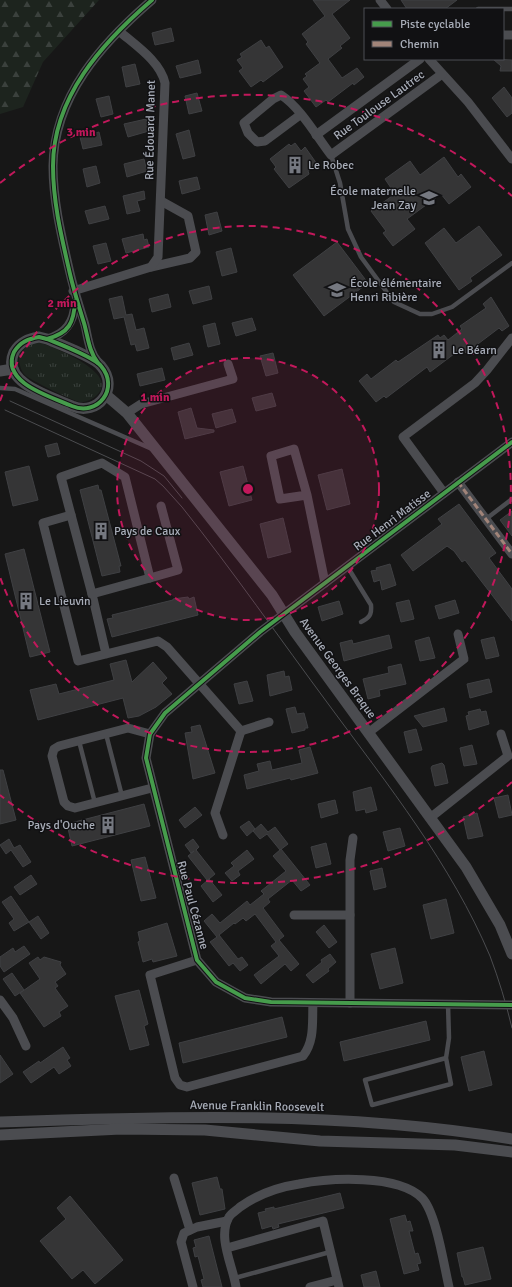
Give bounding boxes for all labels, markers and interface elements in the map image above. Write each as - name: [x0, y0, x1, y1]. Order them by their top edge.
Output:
- legend: [364, 8, 504, 60]
- text: Piste cyclable: [400, 17, 470, 32]
- text: Chemin: [400, 37, 439, 52]
- street label: Rue Toulouse Lautrec: [331, 67, 428, 143]
- street label: Rue Édouard Manet: [142, 80, 159, 180]
- text: 3 min: [67, 125, 96, 140]
- building icon: Le Robec: [285, 155, 305, 175]
- place label: Le Robec: [308, 158, 354, 173]
- place label: École maternelle Jean Zay: [330, 184, 416, 213]
- school or university icon: École maternelle Jean Zay: [419, 188, 439, 208]
- place label: École élémentaire Henri Ribière: [350, 276, 442, 305]
- school or university icon: École élémentaire Henri Ribière: [327, 280, 347, 300]
- text: 2 min: [48, 296, 77, 311]
- building icon: Le Béarn: [429, 340, 449, 360]
- place label: Le Béarn: [452, 343, 497, 358]
- text: 1 min: [141, 390, 170, 405]
- centre of rings: [241, 482, 255, 496]
- street label: Rue Henri Matisse: [351, 486, 434, 554]
- building icon: Pays de Caux: [91, 521, 111, 541]
- place label: Pays de Caux: [114, 524, 181, 539]
- building icon: Le Lieuvin: [16, 591, 36, 611]
- place label: Le Lieuvin: [39, 594, 91, 609]
- street label: Avenue Georges Braque: [296, 615, 379, 722]
- building icon: Pays d'Ouche: [98, 815, 118, 835]
- place label: Pays d'Ouche: [28, 818, 95, 833]
- street label: Rue Paul Cézanne: [173, 859, 212, 951]
- street label: Avenue Franklin Roosevelt: [190, 1098, 324, 1115]

